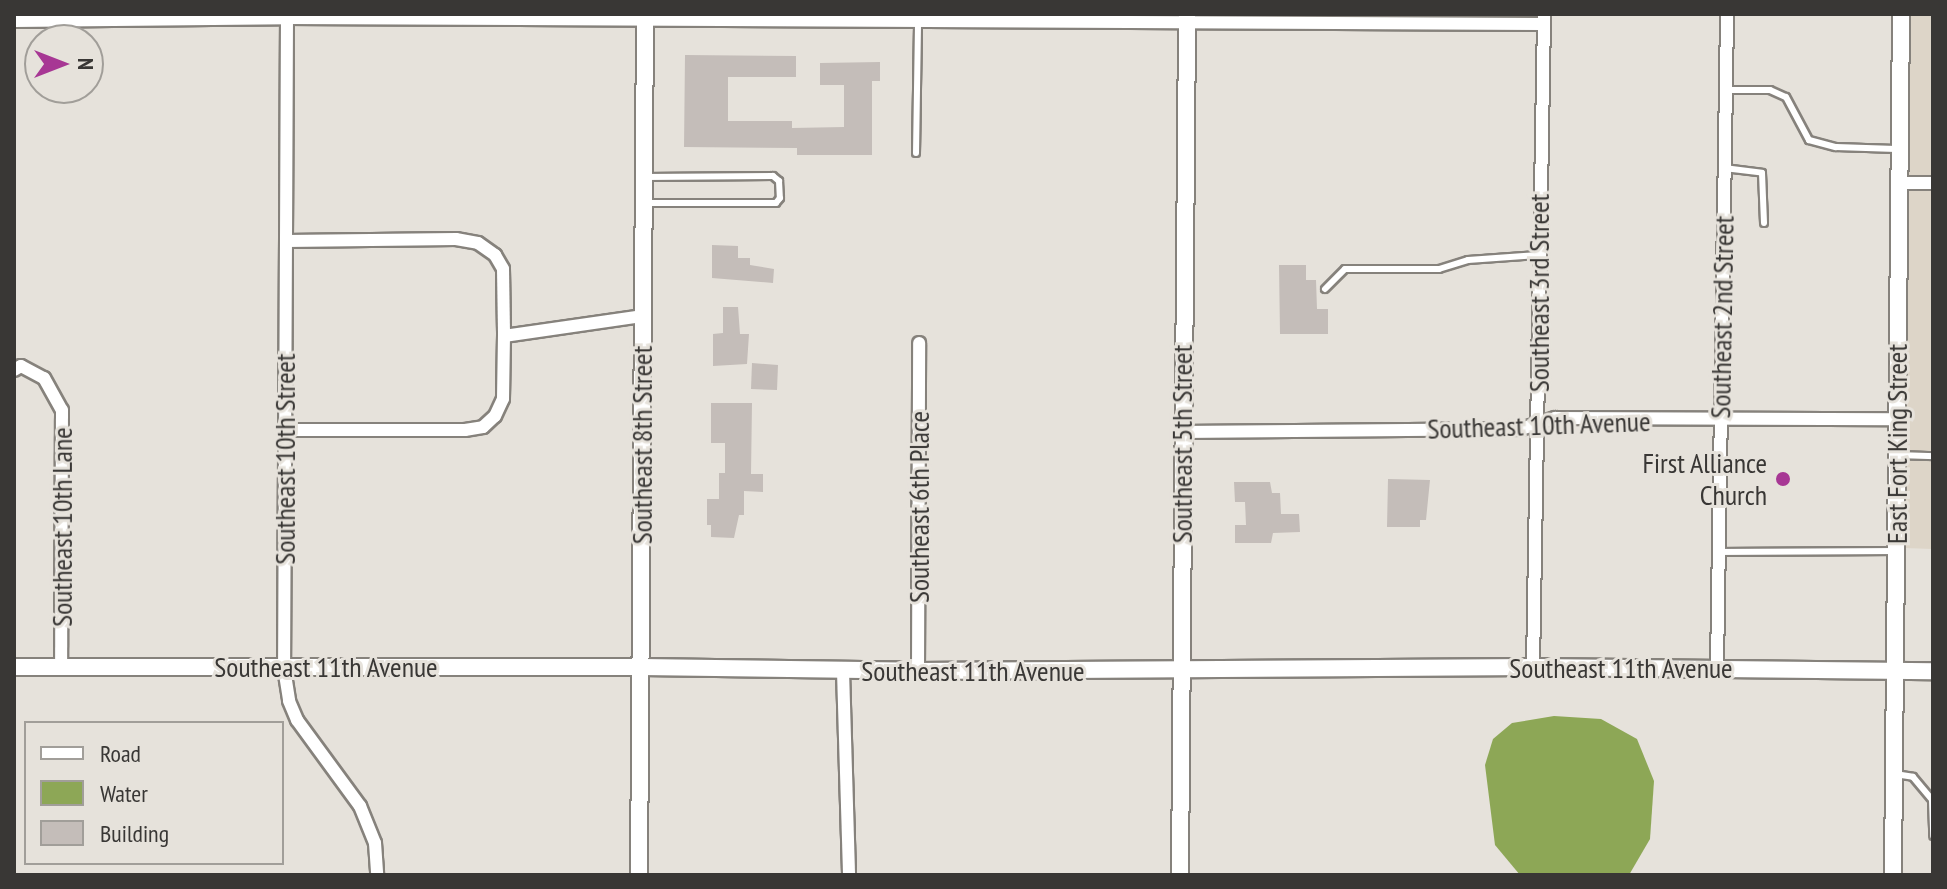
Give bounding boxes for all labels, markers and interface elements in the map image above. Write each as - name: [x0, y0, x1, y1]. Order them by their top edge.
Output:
- north arrow: [24, 24, 104, 104]
- text: N: [72, 58, 100, 70]
- street label: Southeast 3rd Street: [1522, 194, 1556, 392]
- street label: Southeast 2nd Street: [1703, 215, 1741, 419]
- street label: East Fort King Street: [1880, 344, 1914, 544]
- street label: Southeast 5th Street: [1165, 345, 1199, 543]
- street label: Southeast 8th Street: [625, 346, 659, 544]
- street label: Southeast 10th Street: [268, 353, 302, 565]
- street label: Southeast 10th Avenue: [1426, 404, 1652, 446]
- street label: Southeast 6th Place: [902, 411, 936, 603]
- street label: Southeast 10th Lane: [45, 427, 79, 627]
- place label: First Alliance Church: [1642, 446, 1767, 512]
- marker: First Alliance Church: [1774, 470, 1792, 488]
- street label: Southeast 11th Avenue: [214, 650, 438, 684]
- street label: Southeast 11th Avenue: [1509, 651, 1733, 685]
- street label: Southeast 11th Avenue: [861, 654, 1085, 688]
- legend: [24, 721, 284, 865]
- text: Road: [100, 738, 141, 769]
- text: Water: [100, 778, 148, 809]
- text: Building: [100, 818, 169, 849]

